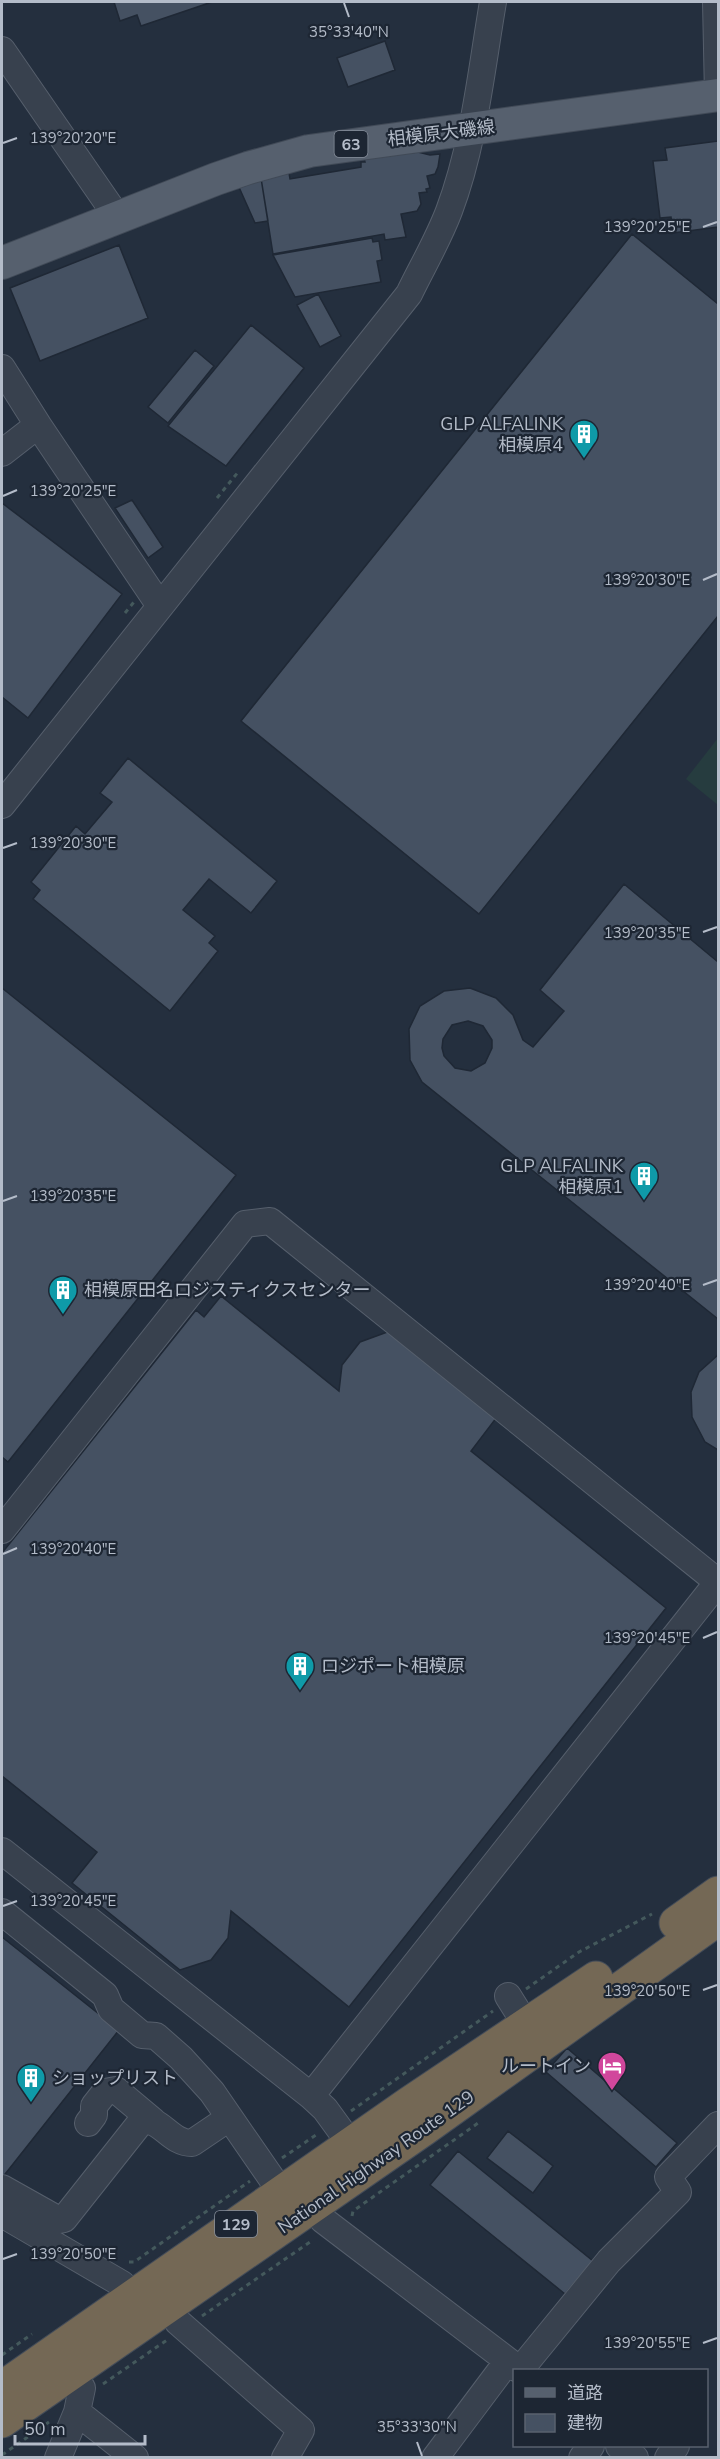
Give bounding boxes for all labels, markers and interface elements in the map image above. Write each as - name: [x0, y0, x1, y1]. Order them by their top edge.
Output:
- text: 35°33'40"N: [309, 22, 389, 42]
- street label: 相模原大磯線: [386, 115, 496, 151]
- text: 139°20'20"E: [30, 128, 116, 148]
- road number: 63: [334, 131, 368, 157]
- text: 139°20'25"E: [604, 217, 690, 237]
- place label: GLP ALFALINK 相模原4: [440, 412, 564, 457]
- building icon: GLP ALFALINK 相模原4: [568, 418, 600, 460]
- text: 139°20'25"E: [30, 481, 116, 501]
- text: 139°20'30"E: [604, 570, 690, 590]
- text: 139°20'30"E: [30, 833, 116, 853]
- text: 139°20'35"E: [604, 923, 690, 943]
- place label: GLP ALFALINK 相模原1: [500, 1154, 624, 1199]
- building icon: GLP ALFALINK 相模原1: [628, 1160, 660, 1202]
- text: 139°20'35"E: [30, 1186, 116, 1206]
- building icon: 相模原田名ロジスティクスセンター: [47, 1274, 79, 1316]
- text: 139°20'40"E: [604, 1275, 690, 1295]
- place label: 相模原田名ロジスティクスセンター: [84, 1278, 370, 1302]
- text: 139°20'40"E: [30, 1539, 116, 1559]
- text: 139°20'45"E: [604, 1628, 690, 1648]
- building icon: ロジポート相模原: [284, 1650, 316, 1692]
- place label: ロジポート相模原: [321, 1654, 465, 1678]
- text: 139°20'45"E: [30, 1891, 116, 1911]
- text: 139°20'50"E: [604, 1981, 690, 2001]
- hotel icon: ルートイン: [596, 2050, 628, 2092]
- place label: ルートイン: [501, 2054, 591, 2078]
- building icon: ショップリスト: [15, 2062, 47, 2104]
- place label: ショップリスト: [52, 2066, 178, 2090]
- street label: National Highway Route 129: [273, 2085, 479, 2239]
- road number: 129: [215, 2211, 257, 2237]
- text: 139°20'50"E: [30, 2244, 116, 2264]
- text: 139°20'55"E: [604, 2333, 690, 2353]
- legend: [513, 2369, 708, 2447]
- text: 道路: [567, 2381, 603, 2405]
- scale bar: [15, 2408, 146, 2446]
- text: 建物: [567, 2411, 603, 2435]
- text: 50 m: [24, 2417, 66, 2441]
- text: 35°33'30"N: [377, 2417, 457, 2437]

